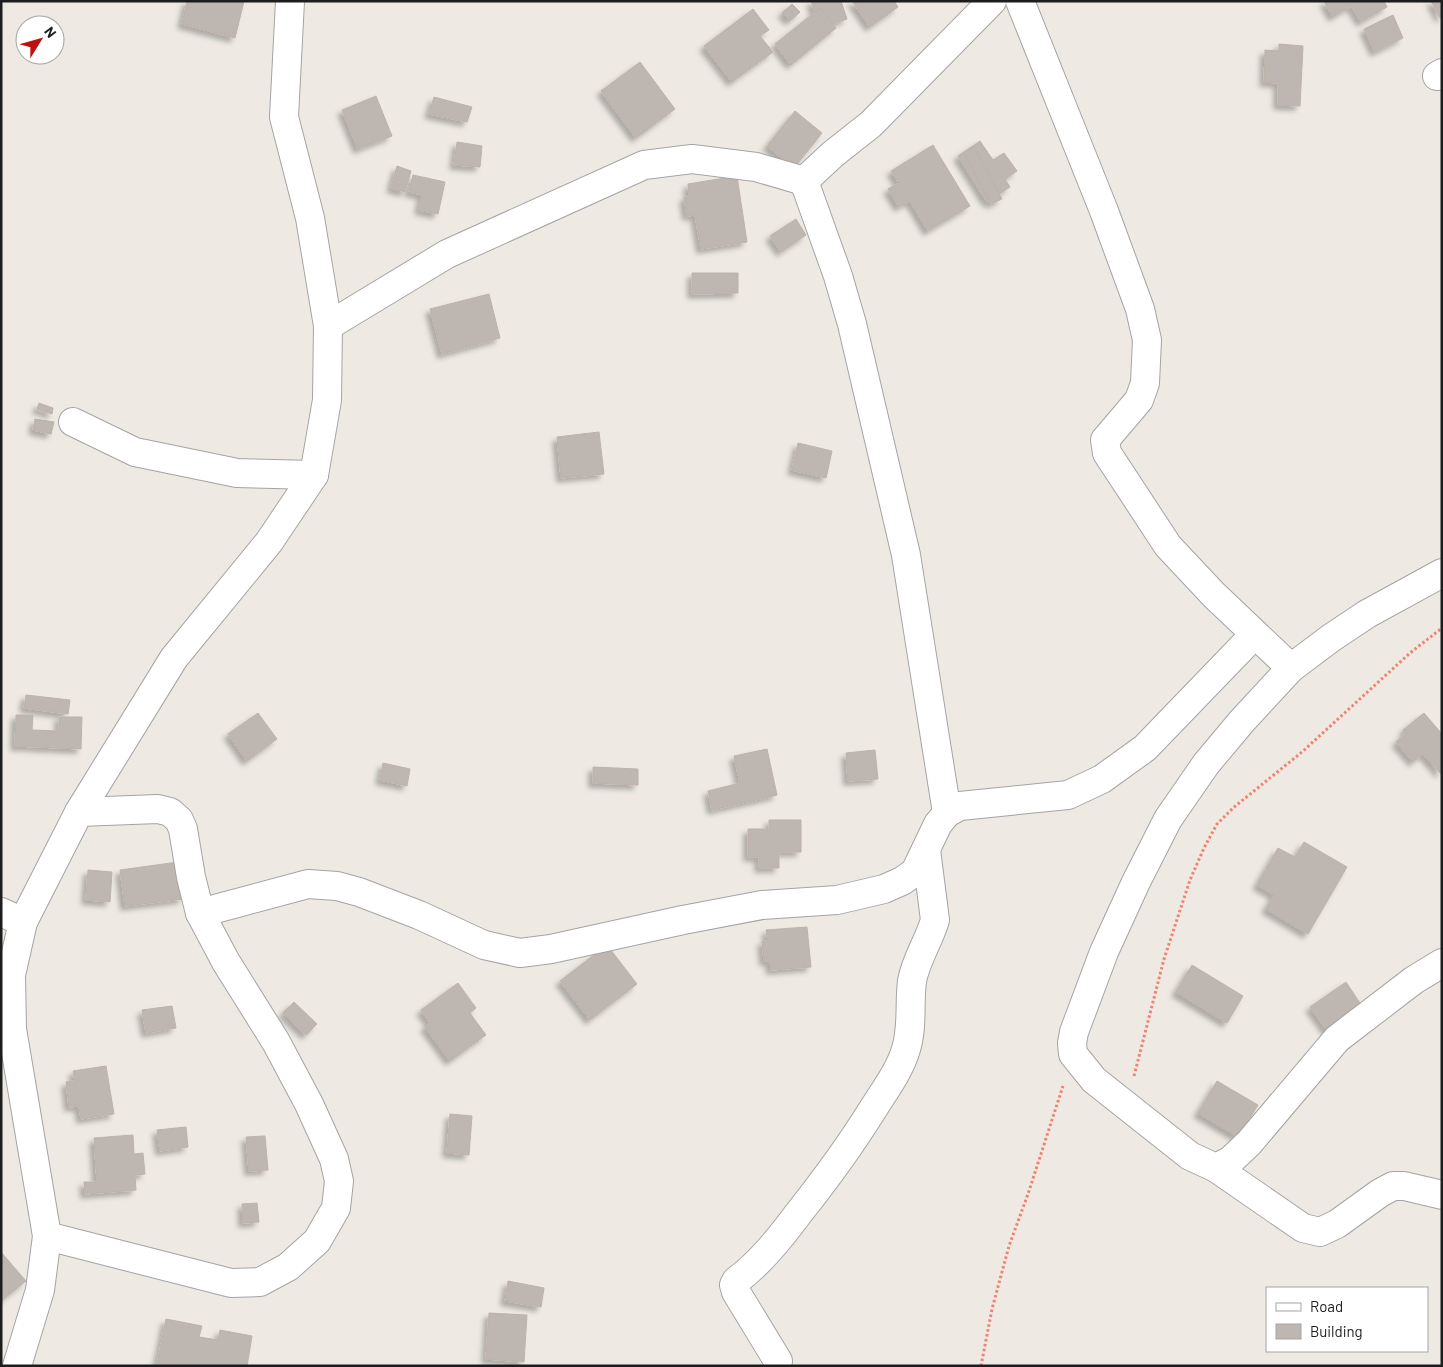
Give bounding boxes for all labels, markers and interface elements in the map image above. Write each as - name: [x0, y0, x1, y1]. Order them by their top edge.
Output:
- north arrow: [15, 15, 65, 65]
- text: N: [41, 23, 60, 41]
- legend: [1266, 1287, 1428, 1352]
- text: Road: [1310, 1297, 1343, 1315]
- text: Building: [1310, 1322, 1363, 1340]

